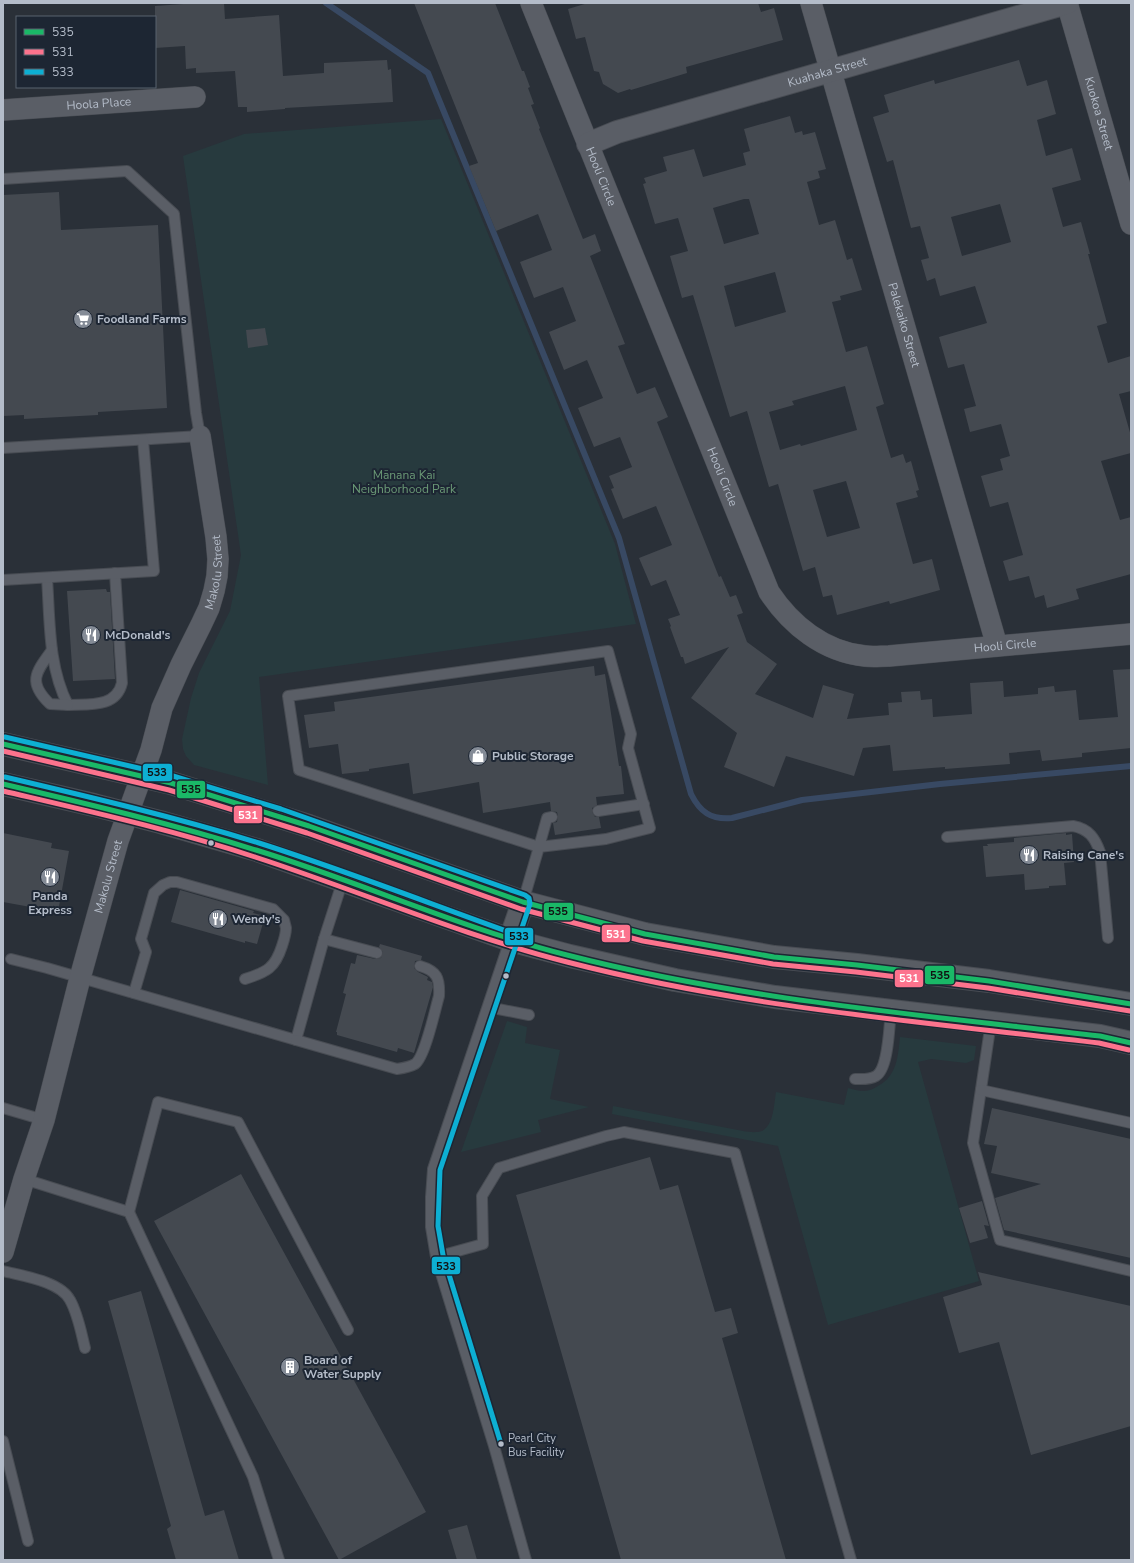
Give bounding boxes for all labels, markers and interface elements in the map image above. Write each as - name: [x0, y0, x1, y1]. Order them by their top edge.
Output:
- legend: [16, 16, 156, 88]
- text: 535: [52, 24, 74, 40]
- text: 531: [52, 44, 74, 60]
- street label: Kuahaka Street: [786, 53, 869, 91]
- text: 533: [52, 64, 74, 80]
- street label: Kuokoa Street: [1081, 75, 1117, 153]
- street label: Hoola Place: [66, 93, 132, 114]
- street label: Hooli Circle: [582, 144, 620, 208]
- street label: Palekaiko Street: [884, 281, 924, 370]
- supermarket icon: Foodland Farms: [72, 308, 94, 330]
- place label: Foodland Farms: [97, 311, 187, 327]
- street label: Hooli Circle: [703, 445, 742, 509]
- park label: Mānana Kai Neighborhood Park: [352, 467, 457, 497]
- street label: Makolu Street: [201, 534, 226, 612]
- restaurant icon: McDonald's: [80, 624, 102, 646]
- place label: McDonald's: [105, 627, 171, 643]
- street label: Hooli Circle: [973, 635, 1037, 656]
- shop icon: Public Storage: [467, 745, 489, 767]
- place label: Public Storage: [492, 748, 574, 764]
- line badge: 533: [142, 763, 173, 782]
- text: 533: [147, 765, 167, 780]
- line badge: 535: [176, 780, 206, 799]
- text: 535: [181, 782, 201, 797]
- line badge: 531: [233, 805, 263, 824]
- text: 531: [238, 808, 258, 823]
- street label: Makolu Street: [90, 837, 126, 915]
- unlabelled marker: [206, 838, 216, 848]
- restaurant icon: Raising Cane's: [1018, 844, 1040, 866]
- place label: Raising Cane's: [1043, 847, 1124, 863]
- restaurant icon: Panda Express: [39, 866, 61, 888]
- place label: Panda Express: [28, 888, 72, 918]
- line badge: 535: [543, 902, 574, 921]
- text: 535: [548, 904, 568, 919]
- restaurant icon: Wendy's: [207, 908, 229, 930]
- place label: Wendy's: [232, 911, 281, 927]
- line badge: 531: [601, 924, 631, 943]
- line badge: 533: [504, 927, 534, 946]
- text: 531: [606, 927, 626, 942]
- text: 533: [509, 929, 529, 944]
- line badge: 535: [924, 965, 955, 985]
- text: 535: [930, 968, 950, 983]
- line badge: 531: [894, 969, 924, 988]
- unlabelled marker: [501, 971, 511, 981]
- text: 531: [899, 971, 919, 986]
- line badge: 533: [431, 1256, 461, 1275]
- text: 533: [436, 1259, 456, 1274]
- place label: Board of Water Supply: [304, 1352, 382, 1382]
- building icon: Board of Water Supply: [279, 1356, 301, 1378]
- place label: Pearl City Bus Facility: [508, 1431, 565, 1460]
- marker: Pearl City Bus Facility: [496, 1439, 506, 1449]

